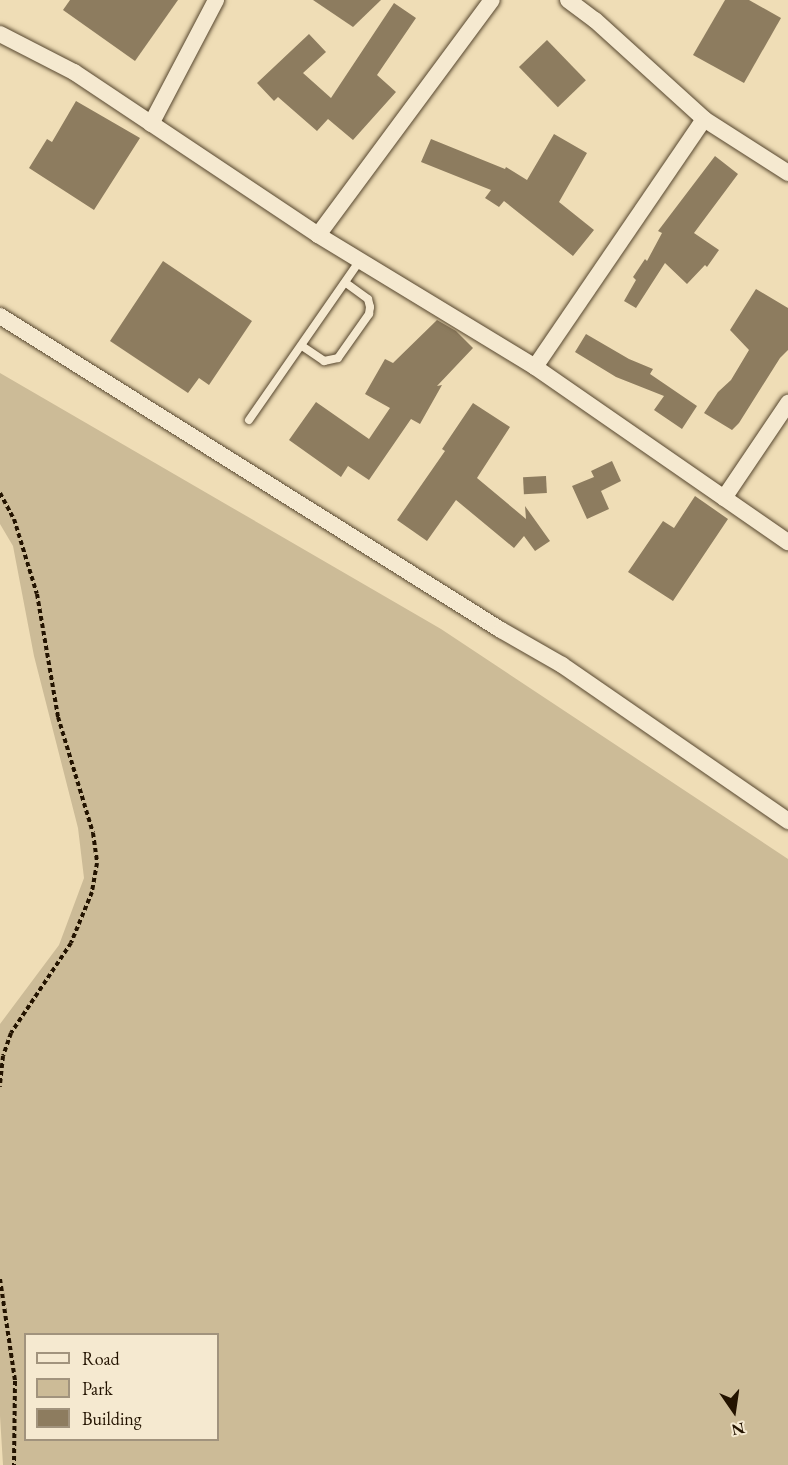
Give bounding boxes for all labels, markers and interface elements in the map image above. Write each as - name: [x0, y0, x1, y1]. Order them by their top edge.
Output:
- legend: [24, 1333, 219, 1441]
- text: Road: [82, 1347, 120, 1370]
- text: Park: [82, 1377, 113, 1400]
- north arrow: [704, 1381, 764, 1441]
- text: Building: [82, 1407, 142, 1430]
- text: N: [729, 1417, 747, 1441]

